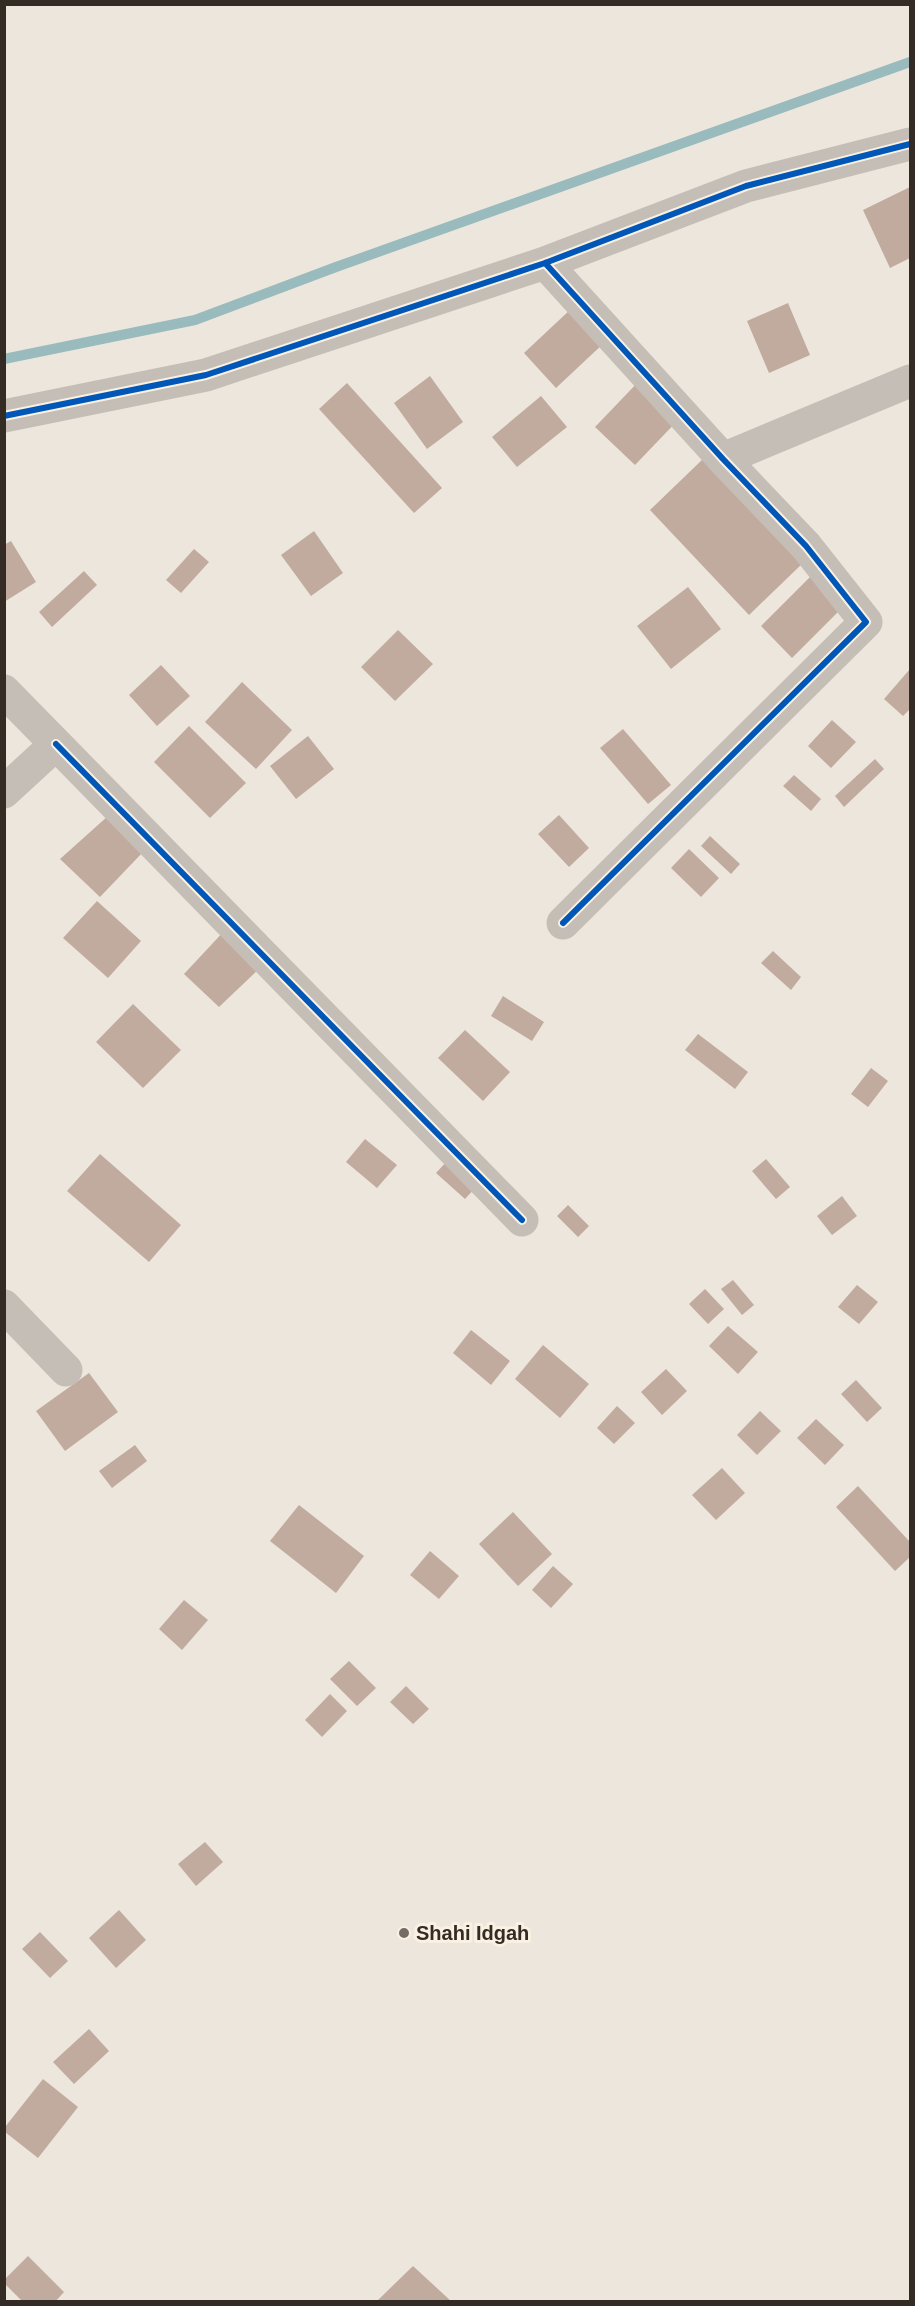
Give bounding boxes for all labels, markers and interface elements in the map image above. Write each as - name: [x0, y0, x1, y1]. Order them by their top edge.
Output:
- place label: Shahi Idgah: [416, 1922, 529, 1944]
- marker: Shahi Idgah: [397, 1926, 411, 1940]

